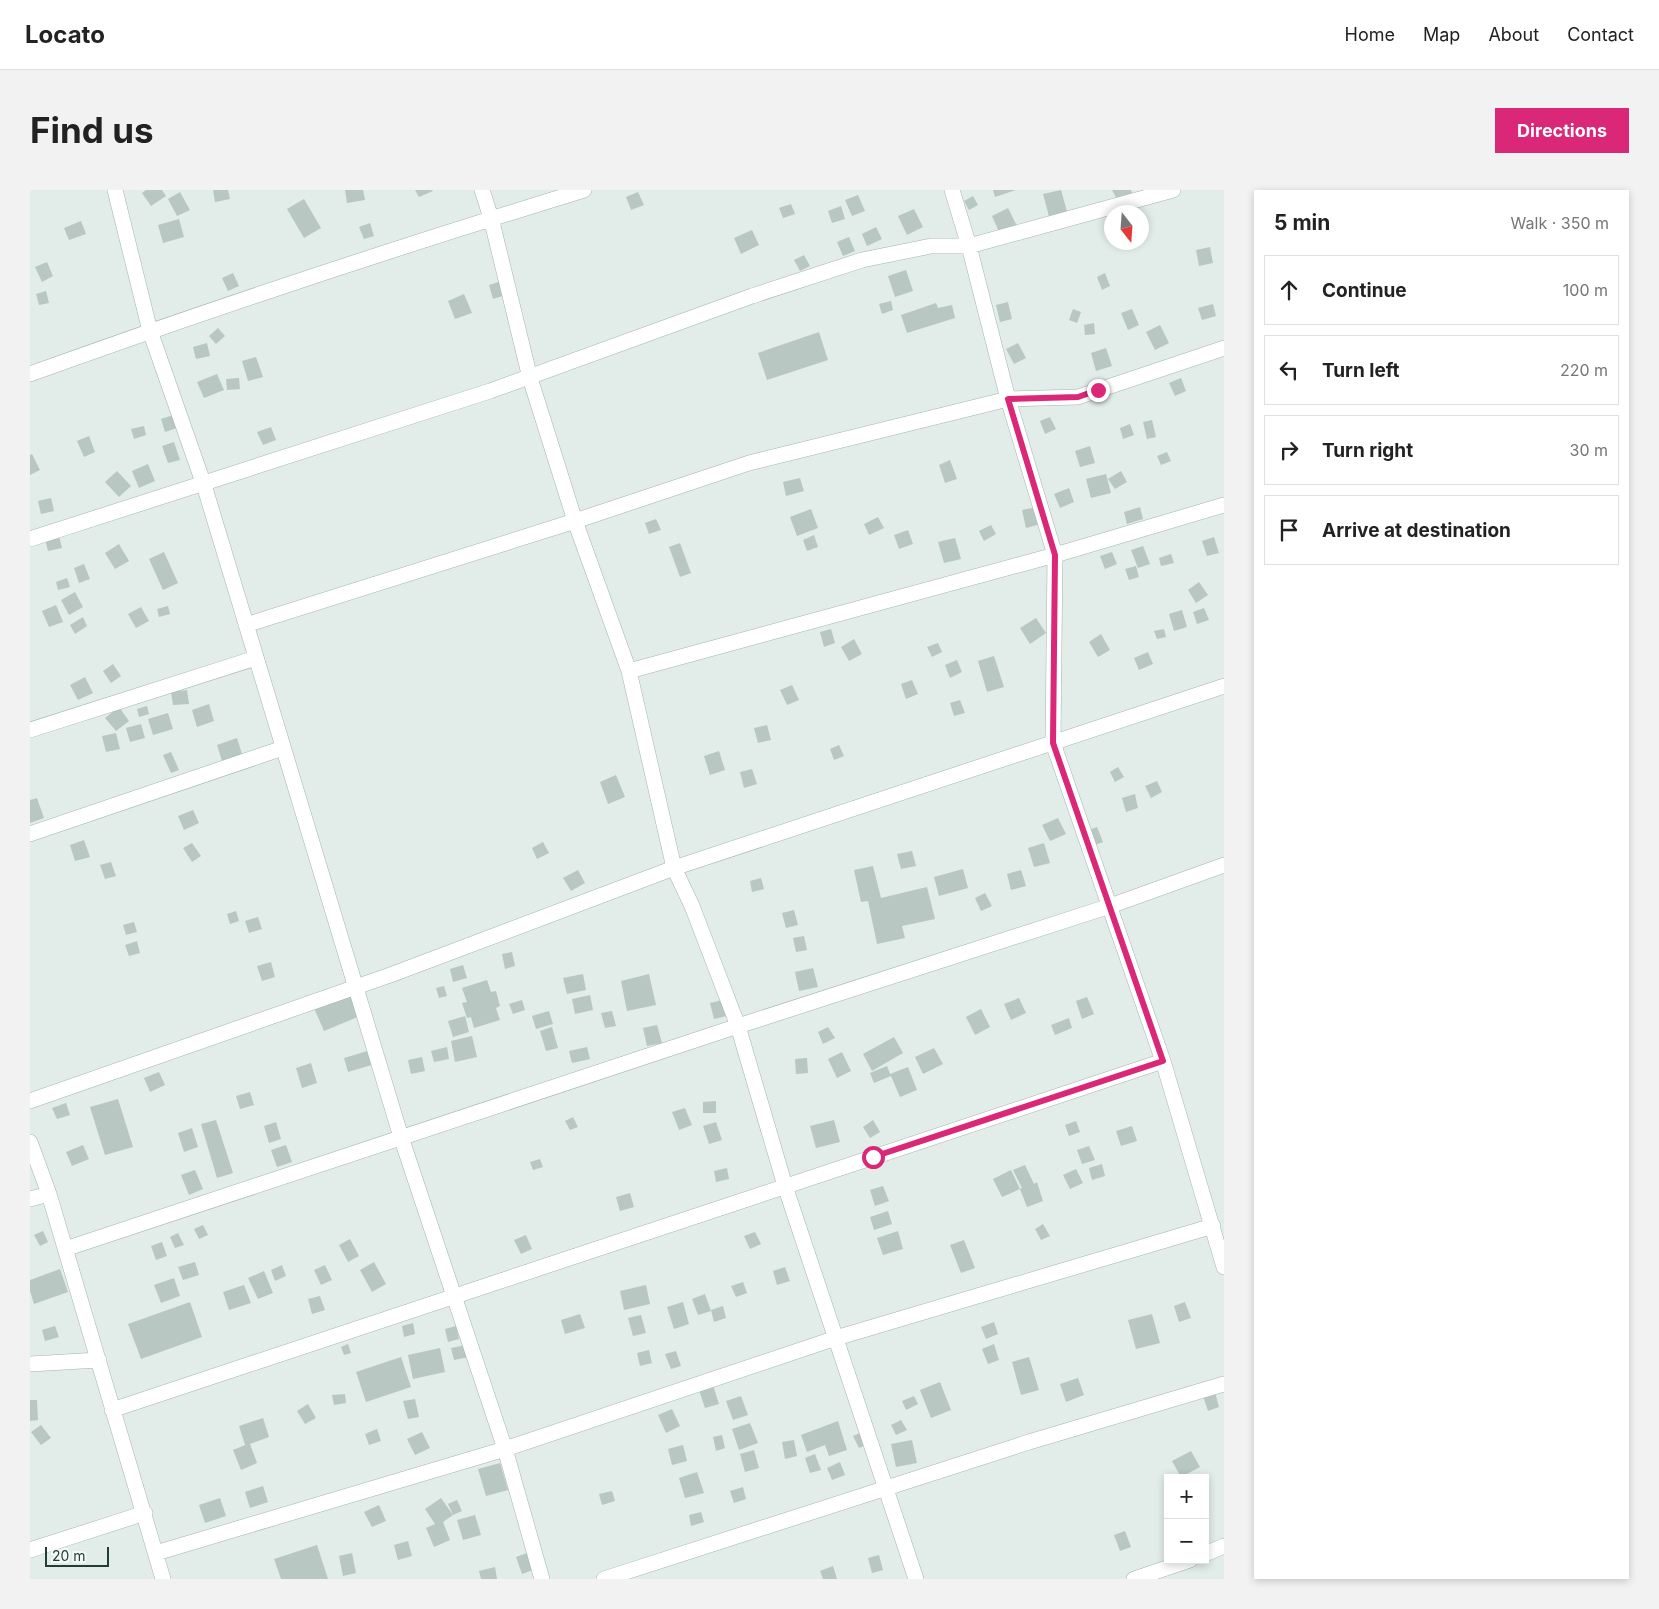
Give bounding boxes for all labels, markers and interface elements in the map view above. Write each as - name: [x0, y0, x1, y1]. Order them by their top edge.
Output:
- text: Locato: [25, 20, 105, 49]
- text: Home: [1345, 24, 1395, 45]
- text: Map: [1423, 24, 1460, 45]
- text: About: [1488, 24, 1539, 45]
- text: Contact: [1567, 24, 1634, 45]
- button: Directions: [1495, 108, 1629, 153]
- text: Find us: [30, 109, 154, 151]
- north arrow: [1104, 205, 1149, 250]
- text: 5 min: [1274, 210, 1330, 235]
- text: Walk · 350 m: [1511, 213, 1609, 233]
- icon: ahead: [1275, 276, 1303, 304]
- text: Continue: [1322, 279, 1407, 302]
- text: 100 m: [1563, 280, 1608, 300]
- icon: left: [1275, 356, 1303, 384]
- text: Turn left: [1322, 359, 1400, 382]
- text: 220 m: [1560, 360, 1608, 380]
- route end: [1087, 379, 1110, 402]
- icon: right: [1275, 436, 1303, 464]
- text: Turn right: [1322, 439, 1413, 462]
- text: 30 m: [1570, 440, 1608, 460]
- icon: arrive: [1275, 516, 1303, 544]
- text: Arrive at destination: [1322, 519, 1511, 542]
- route start: [862, 1146, 885, 1169]
- map controls: [1164, 1474, 1209, 1564]
- button: +: [1164, 1474, 1209, 1519]
- button: −: [1164, 1519, 1209, 1564]
- scale bar: [45, 1544, 109, 1567]
- text: 20 m: [52, 1547, 86, 1564]

